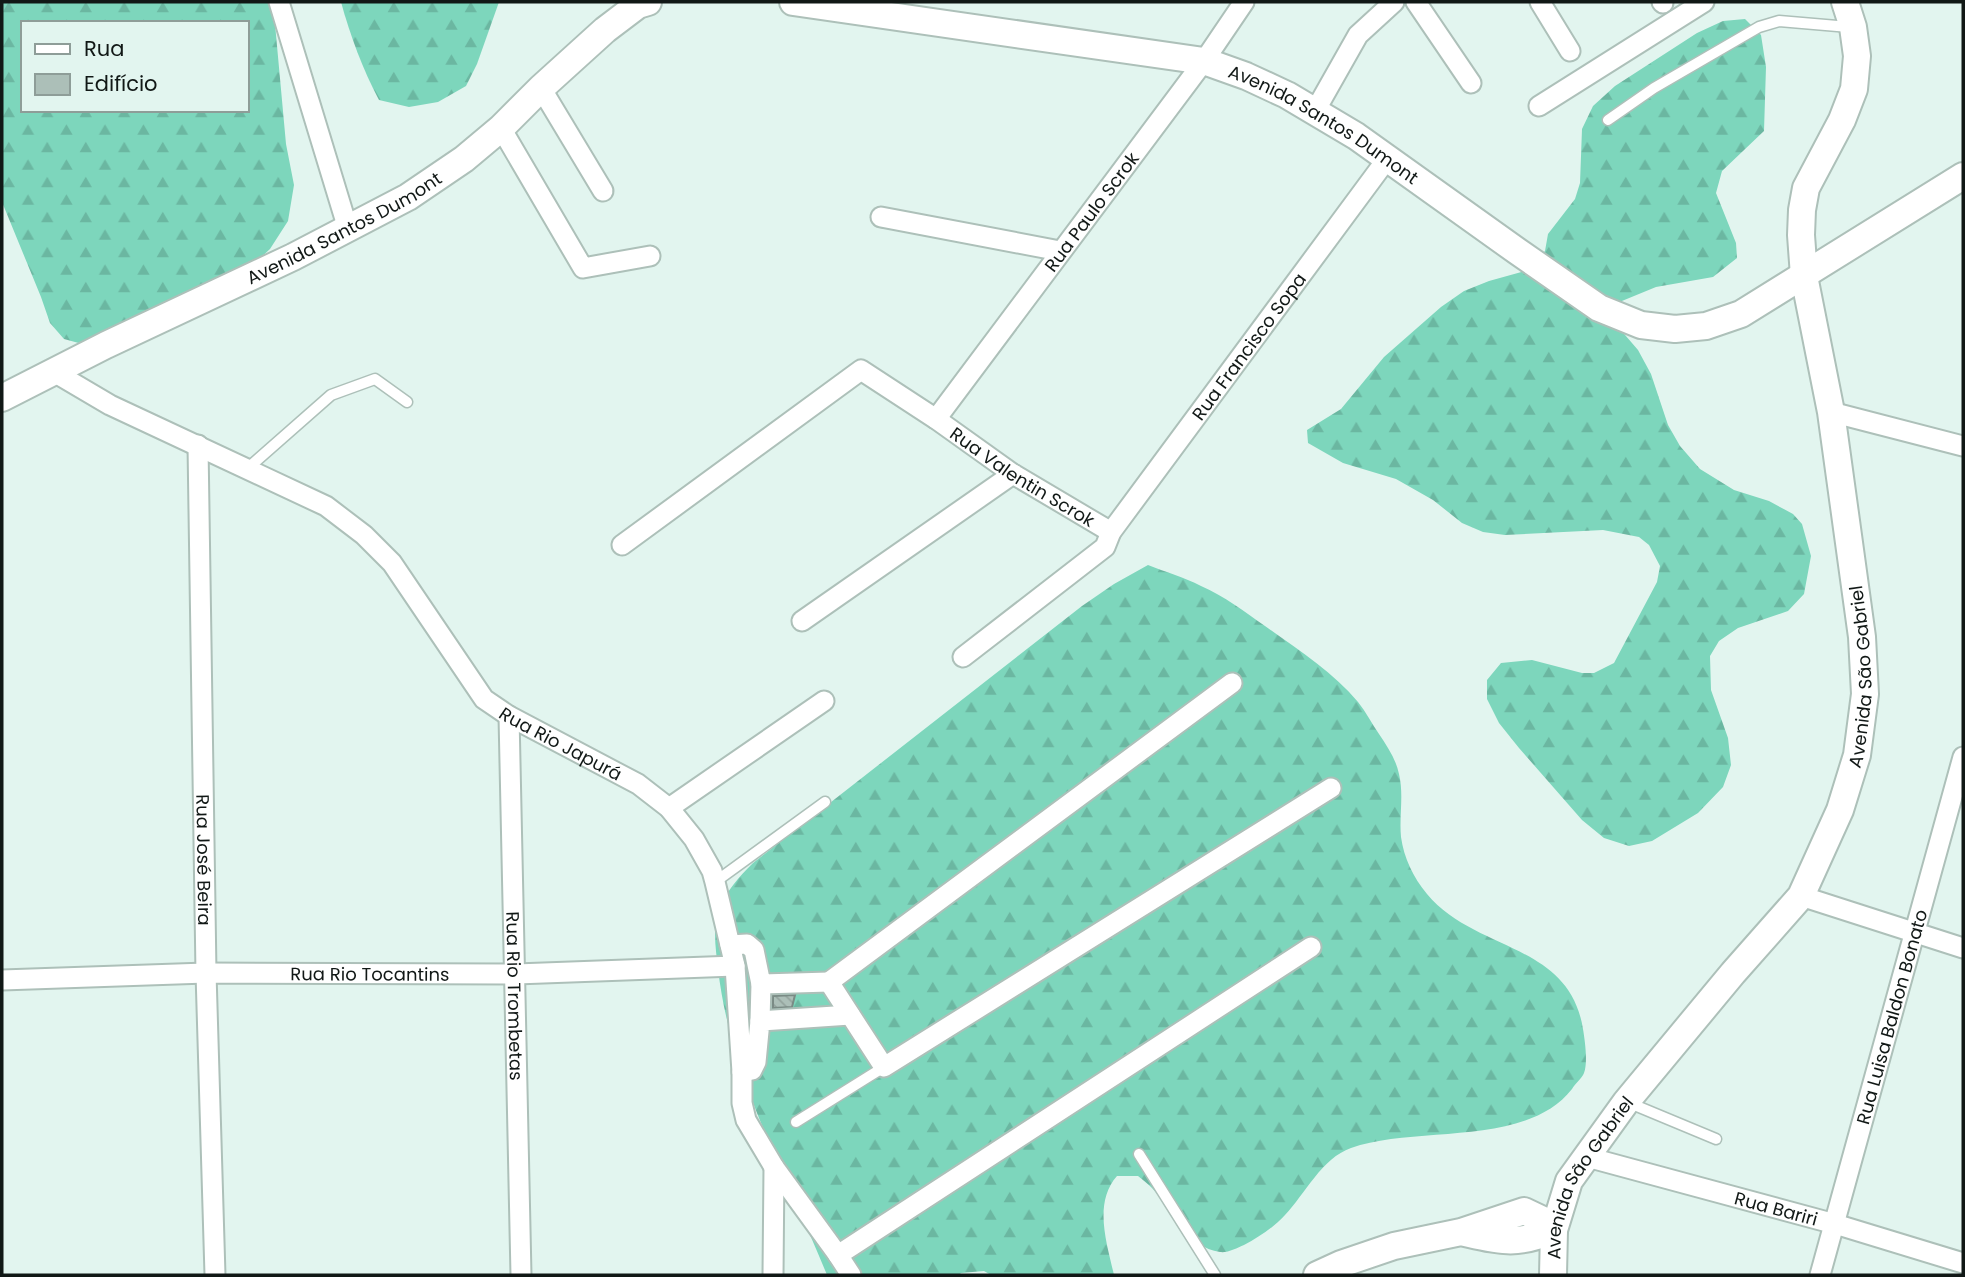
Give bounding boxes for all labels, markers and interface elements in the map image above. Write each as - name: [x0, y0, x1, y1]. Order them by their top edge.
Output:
- legend: [21, 21, 248, 112]
- text: Rua: [84, 34, 124, 63]
- street label: Avenida Santos Dumont: [1225, 58, 1424, 189]
- text: Edifício: [84, 69, 158, 98]
- street label: Rua Paulo Scrok: [1038, 146, 1145, 277]
- street label: Avenida Santos Dumont: [242, 165, 446, 290]
- street label: Rua Francisco Sopa: [1186, 267, 1311, 425]
- street label: Rua Valentin Scrok: [945, 421, 1100, 533]
- street label: Avenida São Gabriel: [1841, 584, 1877, 771]
- street label: Rua Rio Japurá: [495, 701, 627, 786]
- street label: Rua José Beira: [191, 794, 218, 926]
- street label: Rua Luisa Baldon Bonato: [1850, 906, 1933, 1127]
- street label: Rua Rio Trombetas: [501, 911, 529, 1081]
- street label: Rua Rio Tocantins: [290, 961, 449, 986]
- street label: Avenida São Gabriel: [1541, 1090, 1639, 1260]
- street label: Rua Bariri: [1732, 1185, 1821, 1231]

